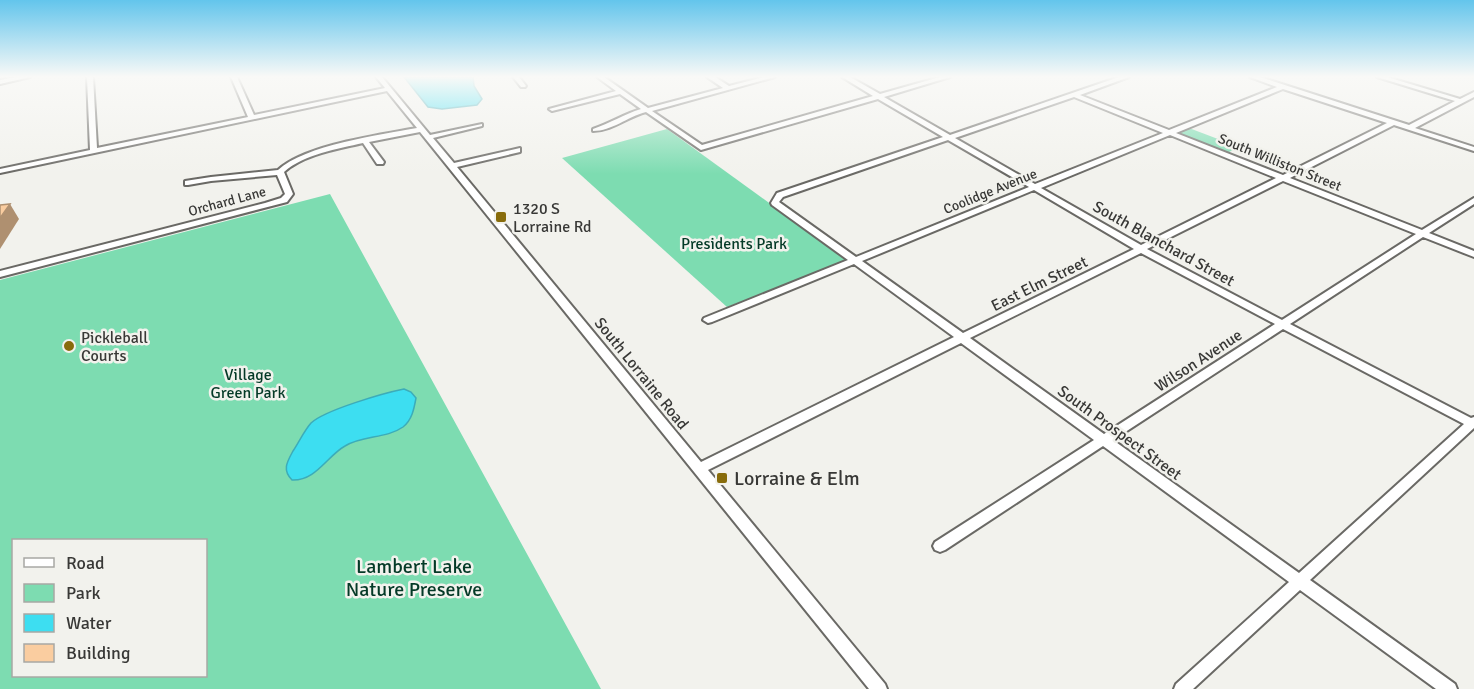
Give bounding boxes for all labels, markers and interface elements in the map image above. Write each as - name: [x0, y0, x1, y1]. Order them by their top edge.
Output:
- street label: South Williston Street: [1216, 130, 1344, 195]
- street label: Coolidge Avenue: [941, 165, 1039, 218]
- street label: Orchard Lane: [186, 183, 268, 220]
- street label: South Blanchard Street: [1089, 197, 1238, 291]
- place label: 1320 S Lorraine Rd: [513, 199, 592, 237]
- marker: 1320 S Lorraine Rd: [494, 210, 508, 224]
- park label: Presidents Park: [681, 234, 787, 254]
- street label: East Elm Street: [988, 252, 1091, 316]
- street label: South Lorraine Road: [590, 313, 693, 434]
- street label: Wilson Avenue: [1151, 325, 1246, 397]
- place label: Pickleball Courts: [81, 328, 148, 366]
- marker: Pickleball Courts: [62, 339, 76, 353]
- park label: Village Green Park: [211, 365, 285, 403]
- street label: South Prospect Street: [1054, 381, 1186, 485]
- place label: Lorraine & Elm: [734, 466, 860, 491]
- marker: Lorraine & Elm: [715, 471, 729, 485]
- legend: [12, 539, 207, 677]
- text: Road: [66, 552, 105, 574]
- park label: Lambert Lake Nature Preserve: [346, 554, 482, 602]
- text: Park: [66, 582, 101, 604]
- text: Water: [66, 612, 112, 634]
- text: Building: [66, 642, 130, 664]

